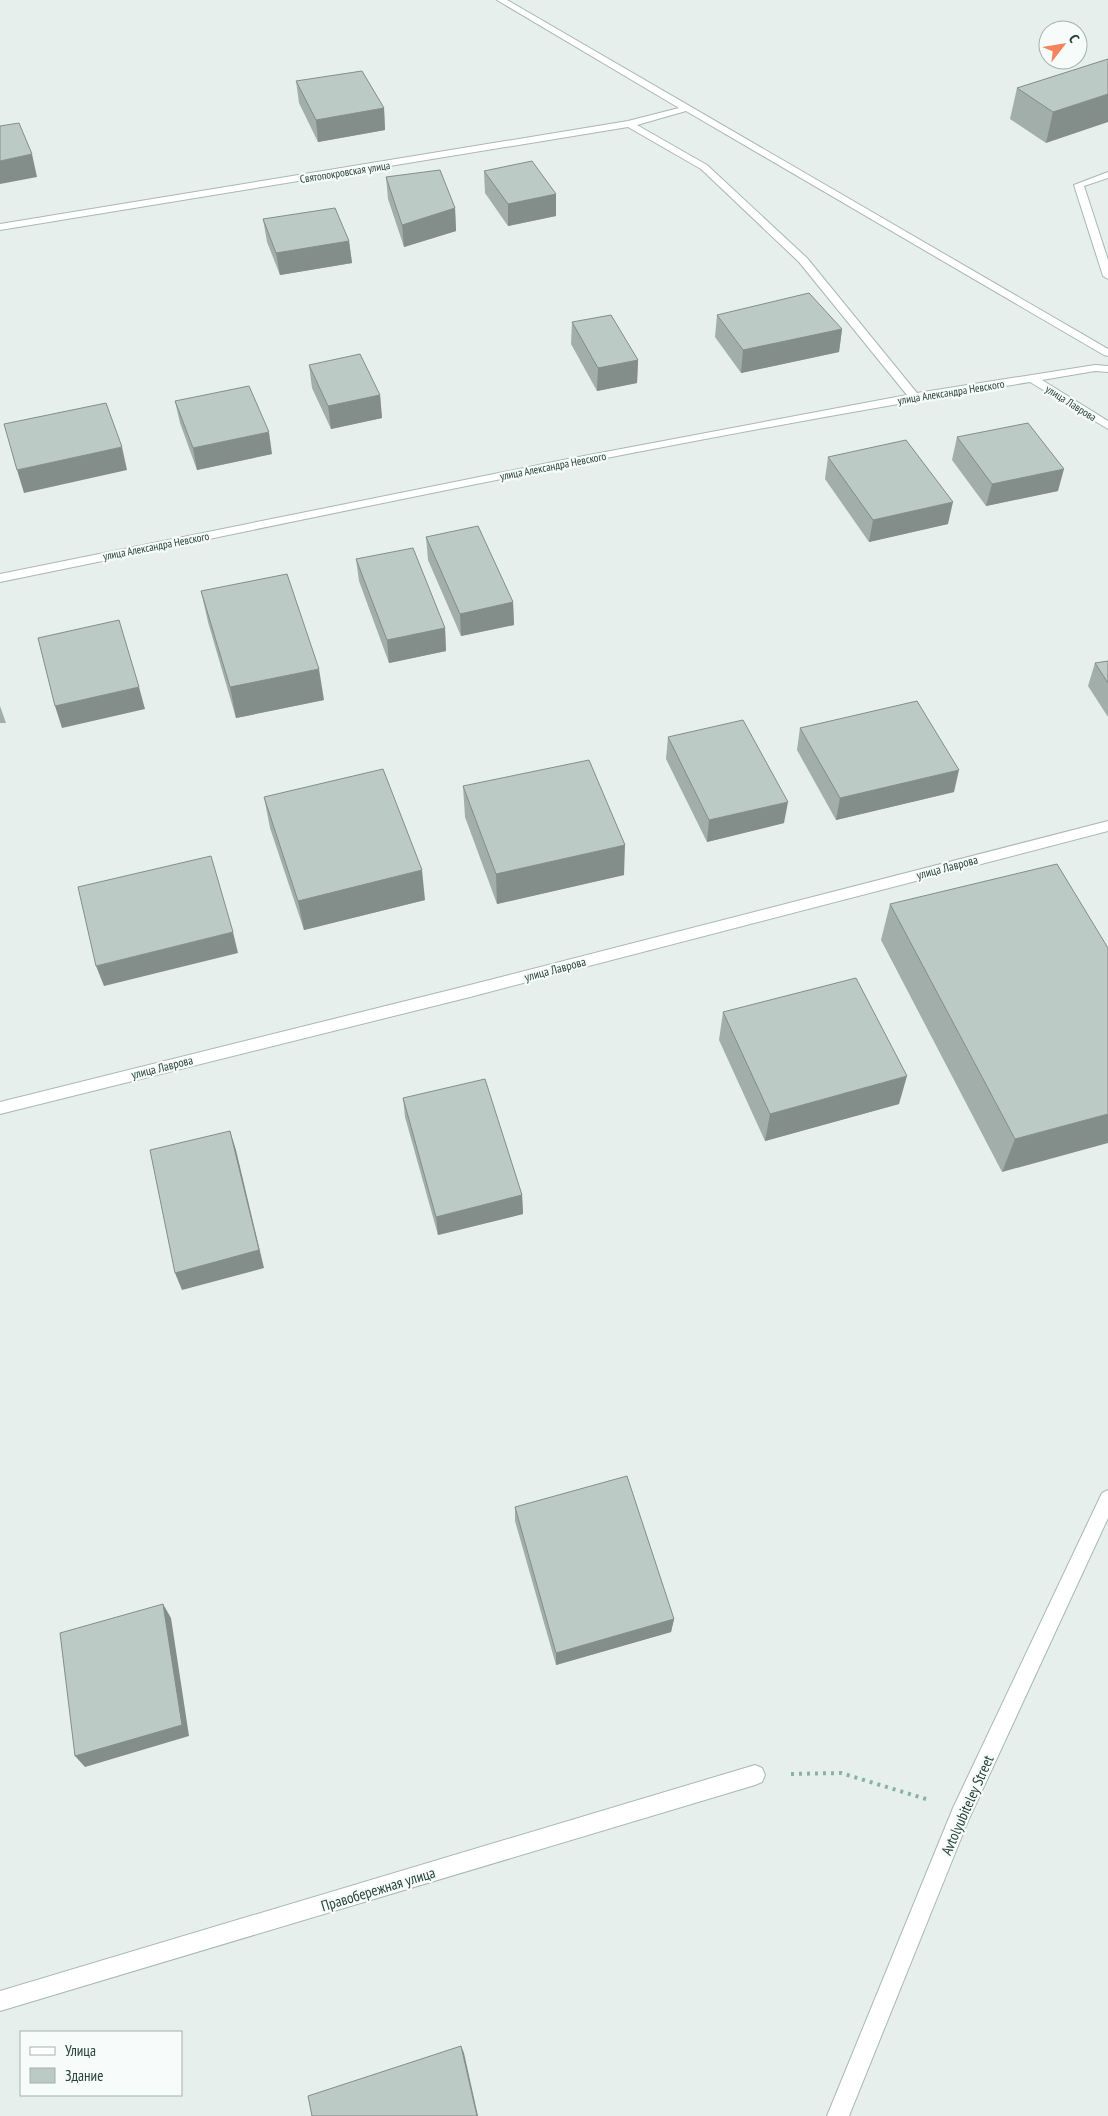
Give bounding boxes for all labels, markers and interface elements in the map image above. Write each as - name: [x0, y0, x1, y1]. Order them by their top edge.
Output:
- north arrow: [1038, 20, 1088, 70]
- text: С: [1065, 31, 1084, 46]
- street label: Святопокровская улица: [299, 158, 391, 186]
- street label: улица Александра Невского: [897, 377, 1006, 407]
- street label: улица Лаврова: [1043, 382, 1099, 424]
- street label: улица Александра Невского: [499, 449, 608, 483]
- street label: улица Александра Невского: [102, 529, 211, 563]
- street label: улица Лаврова: [915, 852, 979, 882]
- street label: улица Лаврова: [523, 954, 587, 984]
- street label: улица Лаврова: [130, 1052, 195, 1082]
- street label: Avtolyubiteley Street: [936, 1752, 998, 1858]
- street label: Правобережная улица: [319, 1863, 437, 1915]
- legend: [20, 2031, 182, 2096]
- text: Улица: [65, 2041, 96, 2060]
- text: Здание: [65, 2066, 103, 2085]

